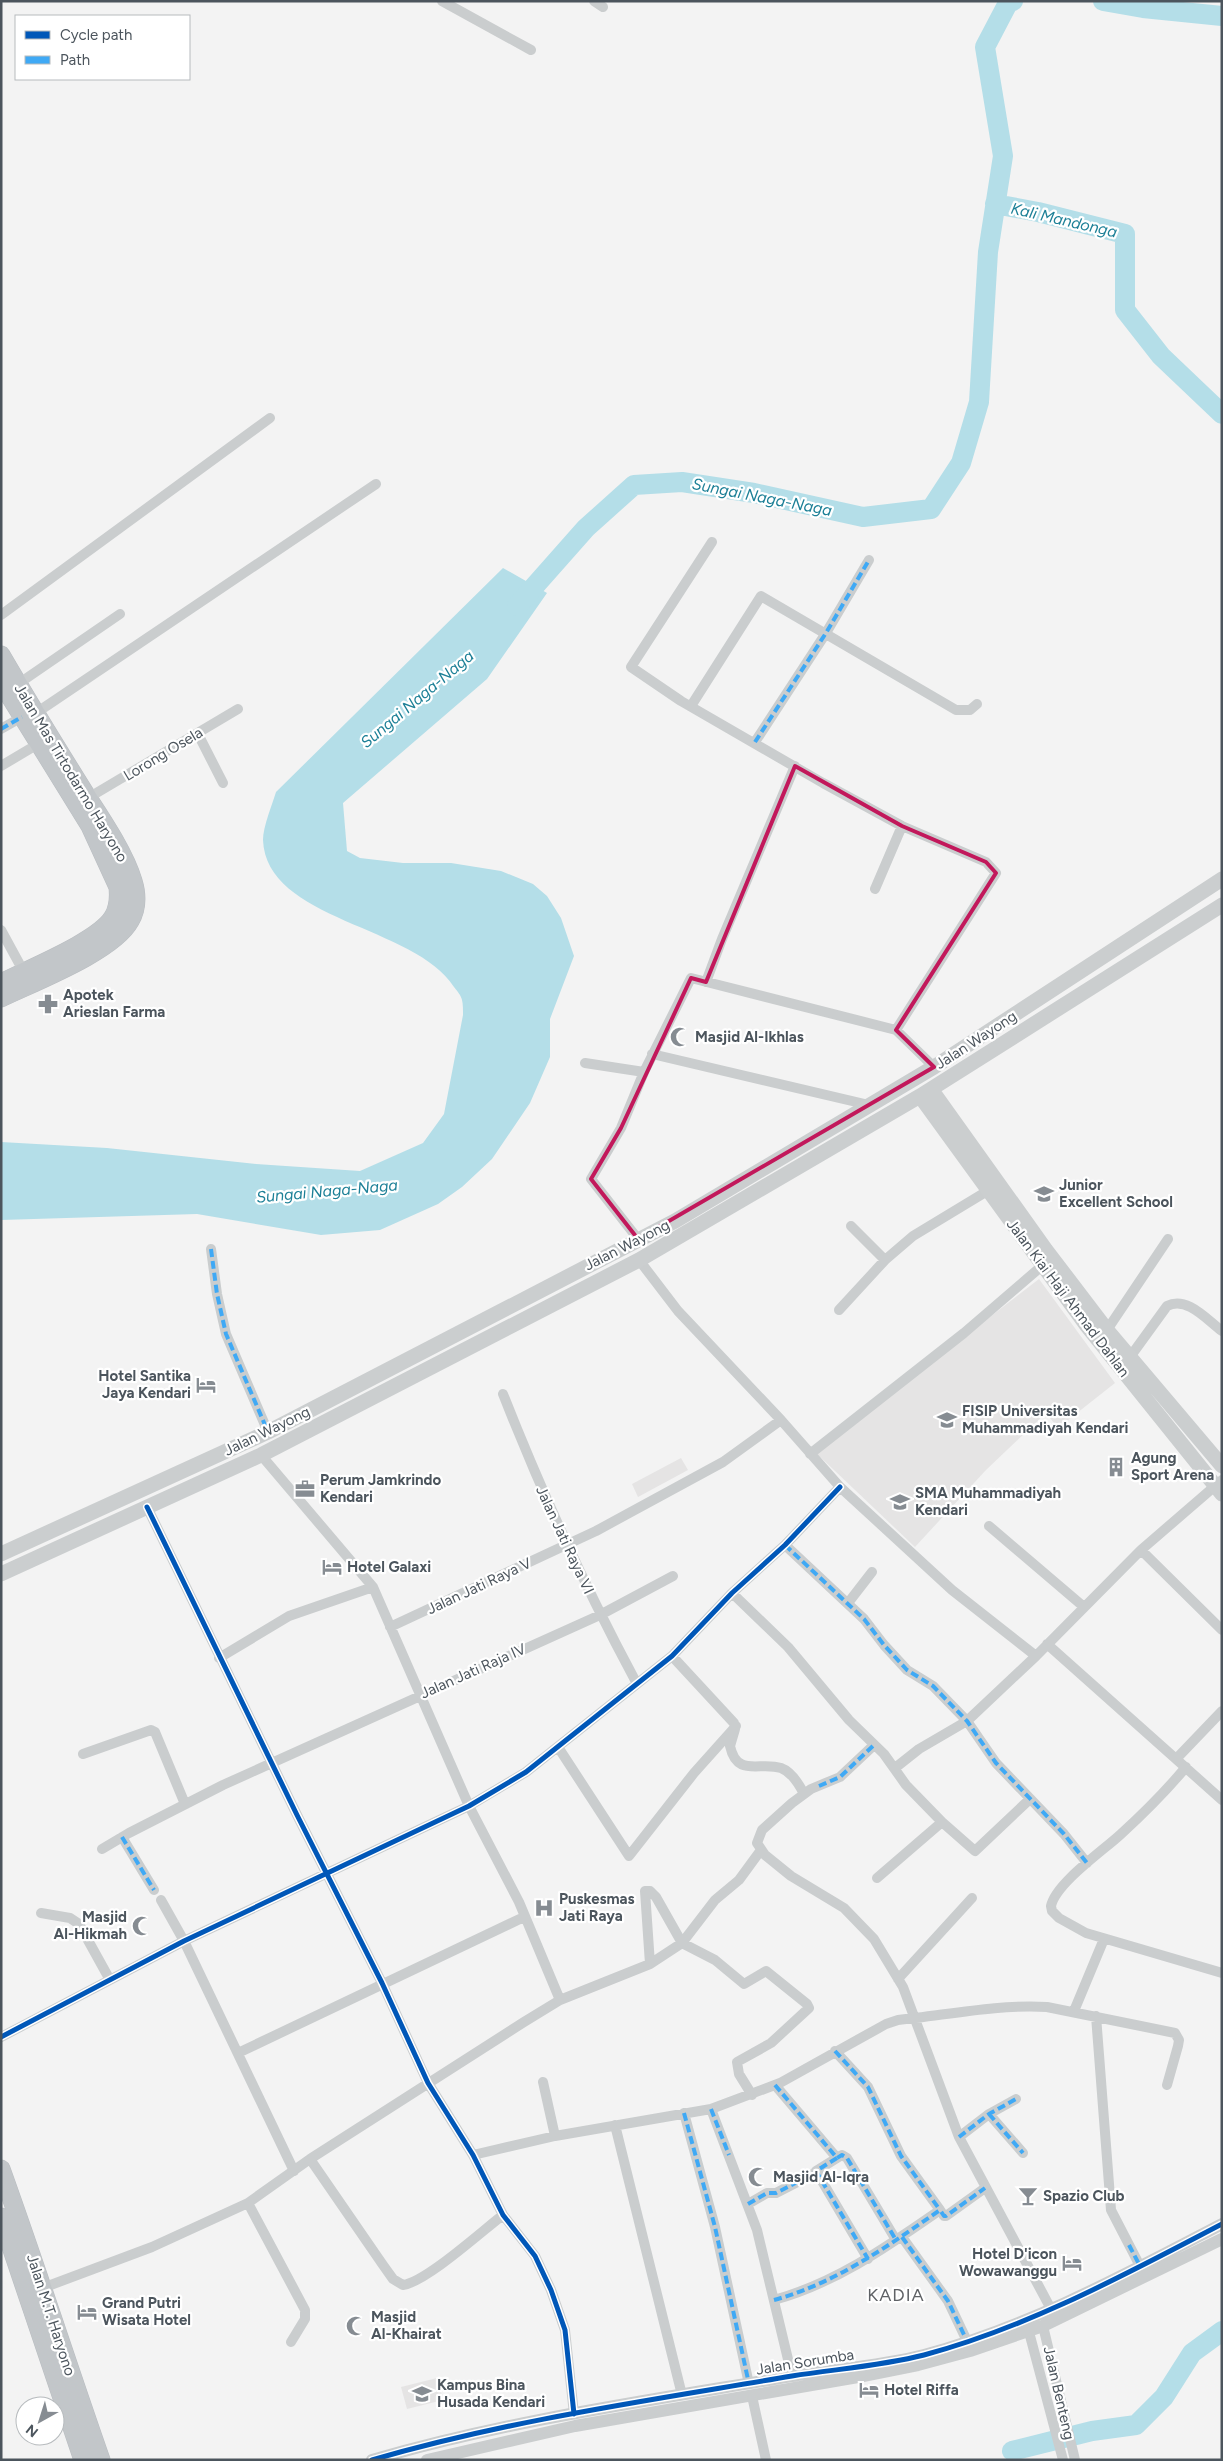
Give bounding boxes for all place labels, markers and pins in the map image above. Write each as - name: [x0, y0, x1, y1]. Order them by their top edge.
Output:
- place label: Apotek Arieslan Farma: [63, 986, 165, 1021]
- pharmacy icon: Apotek Arieslan Farma: [37, 993, 59, 1015]
- mosque icon: Masjid Al-Ikhlas: [669, 1026, 691, 1048]
- place label: Masjid Al-Ikhlas: [695, 1028, 804, 1046]
- place label: Junior Excellent School: [1059, 1176, 1173, 1211]
- school or university icon: Junior Excellent School: [1033, 1183, 1055, 1205]
- place label: Hotel Santika Jaya Kendari: [98, 1367, 191, 1402]
- hotel icon: Hotel Santika Jaya Kendari: [195, 1374, 217, 1396]
- place label: FISIP Universitas Muhammadiyah Kendari: [962, 1402, 1128, 1437]
- school or university icon: FISIP Universitas Muhammadiyah Kendari: [936, 1409, 958, 1431]
- place label: Agung Sport Arena: [1131, 1449, 1214, 1484]
- building icon: Agung Sport Arena: [1105, 1456, 1127, 1478]
- place label: Perum Jamkrindo Kendari: [320, 1471, 442, 1506]
- office icon: Perum Jamkrindo Kendari: [294, 1478, 316, 1500]
- place label: SMA Muhammadiyah Kendari: [915, 1484, 1061, 1519]
- school or university icon: SMA Muhammadiyah Kendari: [889, 1491, 911, 1513]
- hotel icon: Hotel Galaxi: [321, 1556, 343, 1578]
- place label: Hotel Galaxi: [347, 1558, 431, 1576]
- place label: Puskesmas Jati Raya: [559, 1890, 635, 1925]
- hospital icon: Puskesmas Jati Raya: [533, 1897, 555, 1919]
- place label: Masjid Al-Hikmah: [54, 1908, 127, 1943]
- mosque icon: Masjid Al-Hikmah: [131, 1915, 153, 1937]
- mosque icon: Masjid Al-Iqra: [747, 2166, 769, 2188]
- place label: Masjid Al-Iqra: [773, 2168, 869, 2186]
- bar icon: Spazio Club: [1017, 2185, 1039, 2207]
- place label: Spazio Club: [1043, 2187, 1125, 2205]
- place label: Hotel D'icon Wowawanggu: [959, 2245, 1057, 2280]
- hotel icon: Hotel D'icon Wowawanggu: [1061, 2252, 1083, 2274]
- place label: Grand Putri Wisata Hotel: [102, 2294, 191, 2329]
- hotel icon: Grand Putri Wisata Hotel: [76, 2301, 98, 2323]
- place label: Masjid Al-Khairat: [371, 2308, 442, 2343]
- mosque icon: Masjid Al-Khairat: [345, 2315, 367, 2337]
- place label: Kampus Bina Husada Kendari: [437, 2376, 545, 2411]
- hotel icon: Hotel Riffa: [858, 2379, 880, 2401]
- place label: Hotel Riffa: [884, 2381, 959, 2399]
- school or university icon: Kampus Bina Husada Kendari: [411, 2383, 433, 2405]

